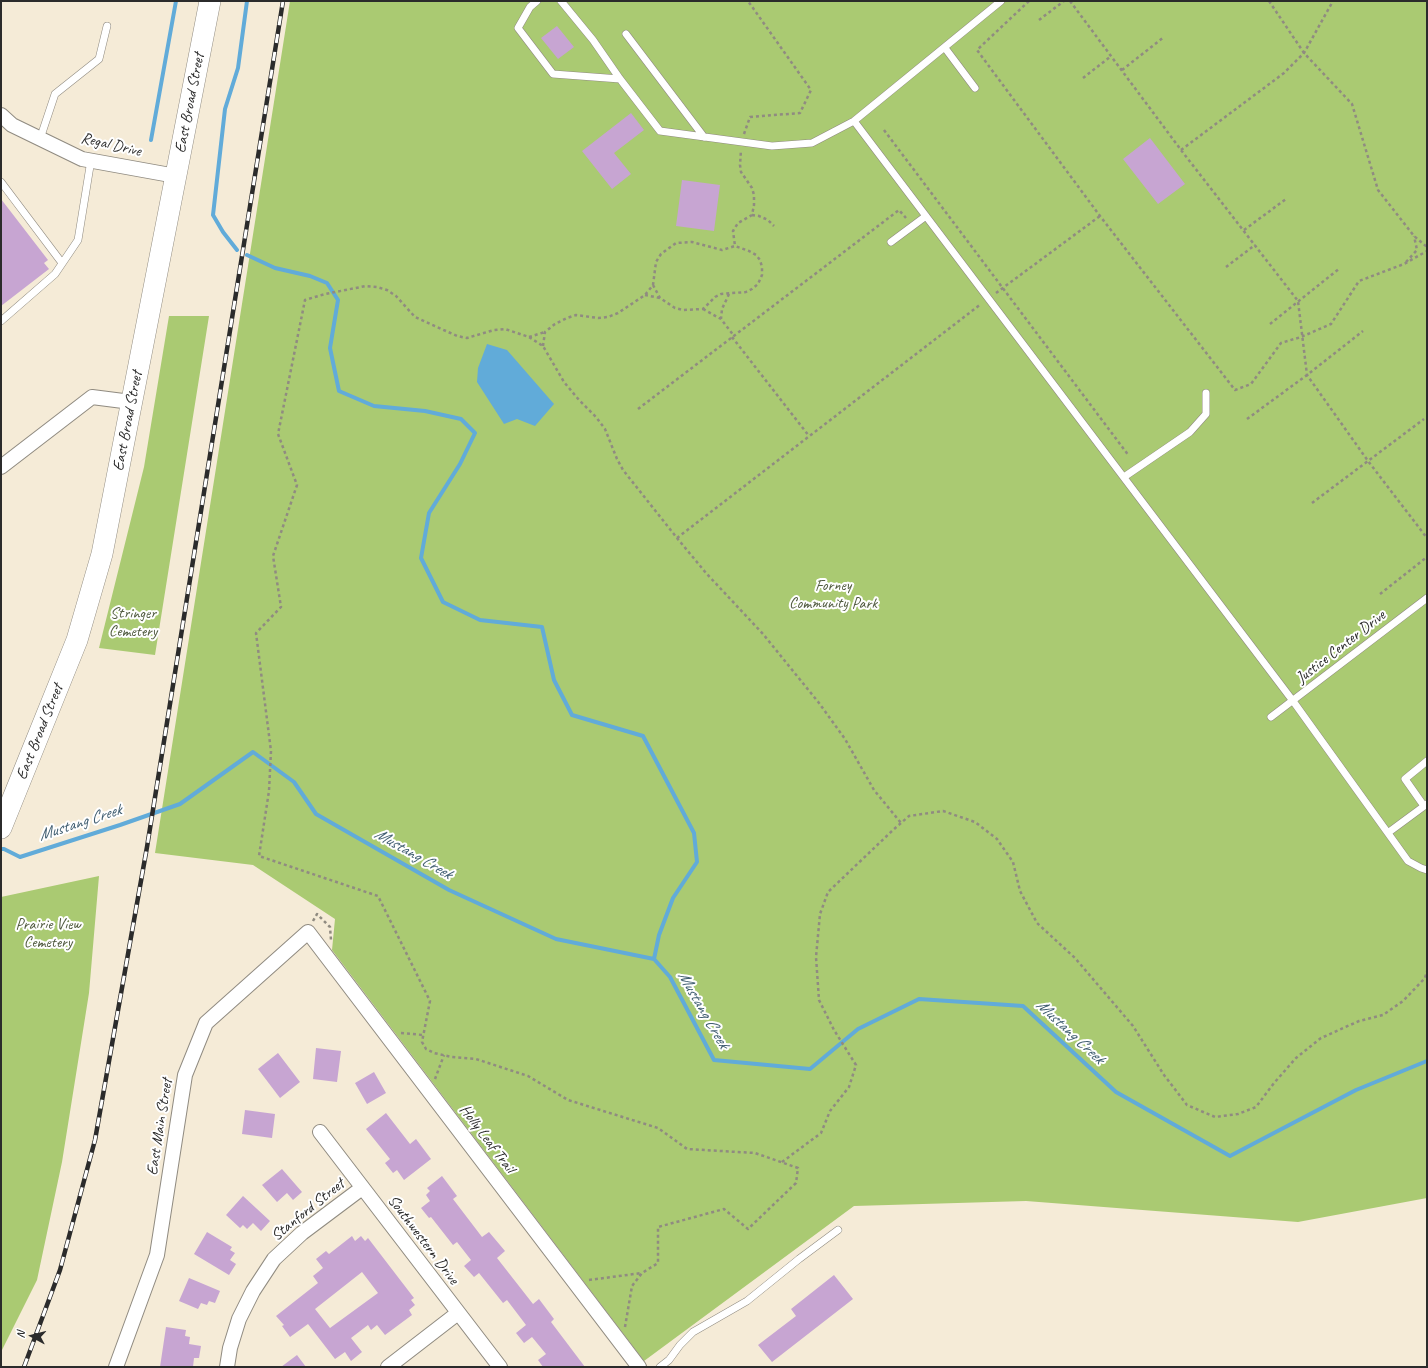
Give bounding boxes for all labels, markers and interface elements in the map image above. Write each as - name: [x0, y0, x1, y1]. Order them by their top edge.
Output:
- street label: East Broad Street: [171, 51, 209, 155]
- street label: Regal Drive: [79, 129, 143, 161]
- street label: East Broad Street: [109, 369, 147, 473]
- park label: Forney Community Park: [789, 576, 877, 614]
- park label: Stringer Cemetery: [109, 604, 157, 642]
- street label: Justice Center Drive: [1292, 606, 1390, 688]
- street label: East Broad Street: [12, 681, 68, 783]
- water label: Mustang Creek: [36, 800, 124, 846]
- water label: Mustang Creek: [371, 824, 455, 884]
- park label: Prairie View Cemetery: [15, 915, 81, 953]
- water label: Mustang Creek: [673, 968, 733, 1052]
- water label: Mustang Creek: [1032, 995, 1108, 1069]
- street label: East Main Street: [143, 1077, 177, 1177]
- street label: Holly Leaf Trail: [455, 1101, 519, 1177]
- street label: Stanford Street: [268, 1175, 348, 1245]
- street label: Southwestern Drive: [383, 1192, 463, 1288]
- north arrow: [12, 1316, 52, 1356]
- text: N: [13, 1330, 27, 1339]

